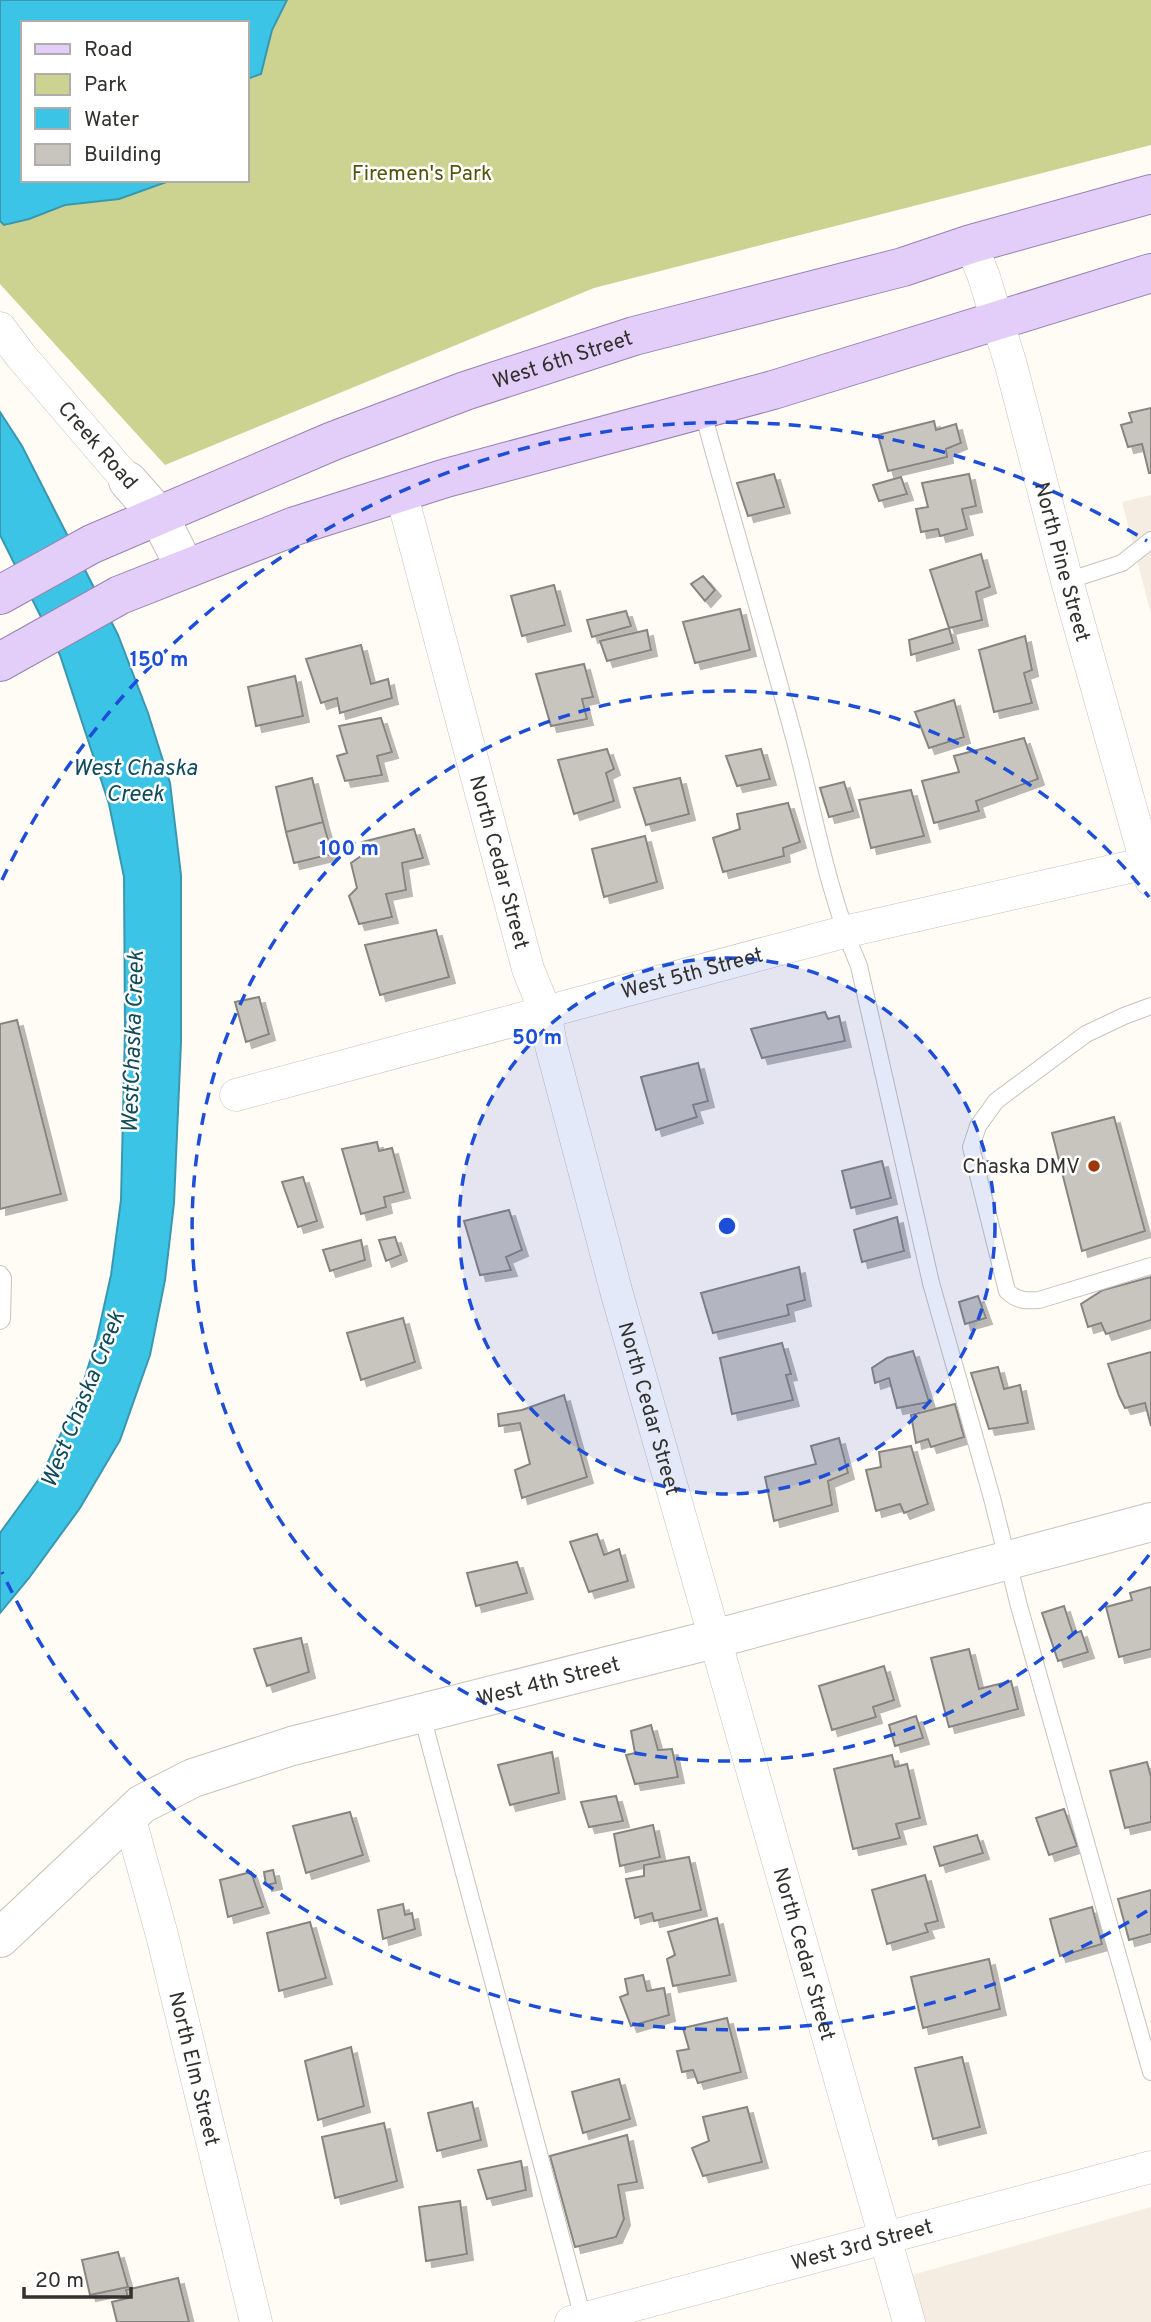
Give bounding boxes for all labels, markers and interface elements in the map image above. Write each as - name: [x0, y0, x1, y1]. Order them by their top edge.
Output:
- legend: [21, 21, 248, 182]
- text: Road: [84, 37, 133, 64]
- text: Park: [84, 72, 127, 99]
- text: Water: [84, 107, 139, 134]
- text: Building: [84, 142, 162, 169]
- park label: Firemen's Park: [352, 161, 492, 188]
- street label: West 6th Street: [490, 325, 636, 396]
- street label: Creek Road: [51, 396, 143, 496]
- street label: North Pine Street: [1027, 480, 1095, 645]
- text: 150 m: [130, 647, 188, 674]
- water label: West Chaska Creek: [73, 755, 198, 810]
- street label: North Cedar Street: [462, 773, 534, 952]
- text: 100 m: [319, 836, 379, 863]
- street label: West 5th Street: [618, 942, 766, 1006]
- water label: WestChaska Creek: [117, 950, 152, 1134]
- text: 50 m: [512, 1025, 562, 1052]
- place label: Chaska DMV: [962, 1154, 1080, 1181]
- marker: Chaska DMV: [1086, 1158, 1102, 1174]
- centre of rings: [715, 1214, 739, 1238]
- water label: West Chaska Creek: [36, 1307, 133, 1492]
- street label: North Cedar Street: [611, 1319, 685, 1499]
- street label: West 4th Street: [475, 1651, 623, 1713]
- street label: North Cedar Street: [766, 1865, 840, 2044]
- street label: North Elm Street: [161, 1989, 225, 2149]
- street label: West 3rd Street: [788, 2214, 936, 2278]
- scale bar: [24, 2256, 131, 2300]
- text: 20 m: [35, 2268, 84, 2295]

